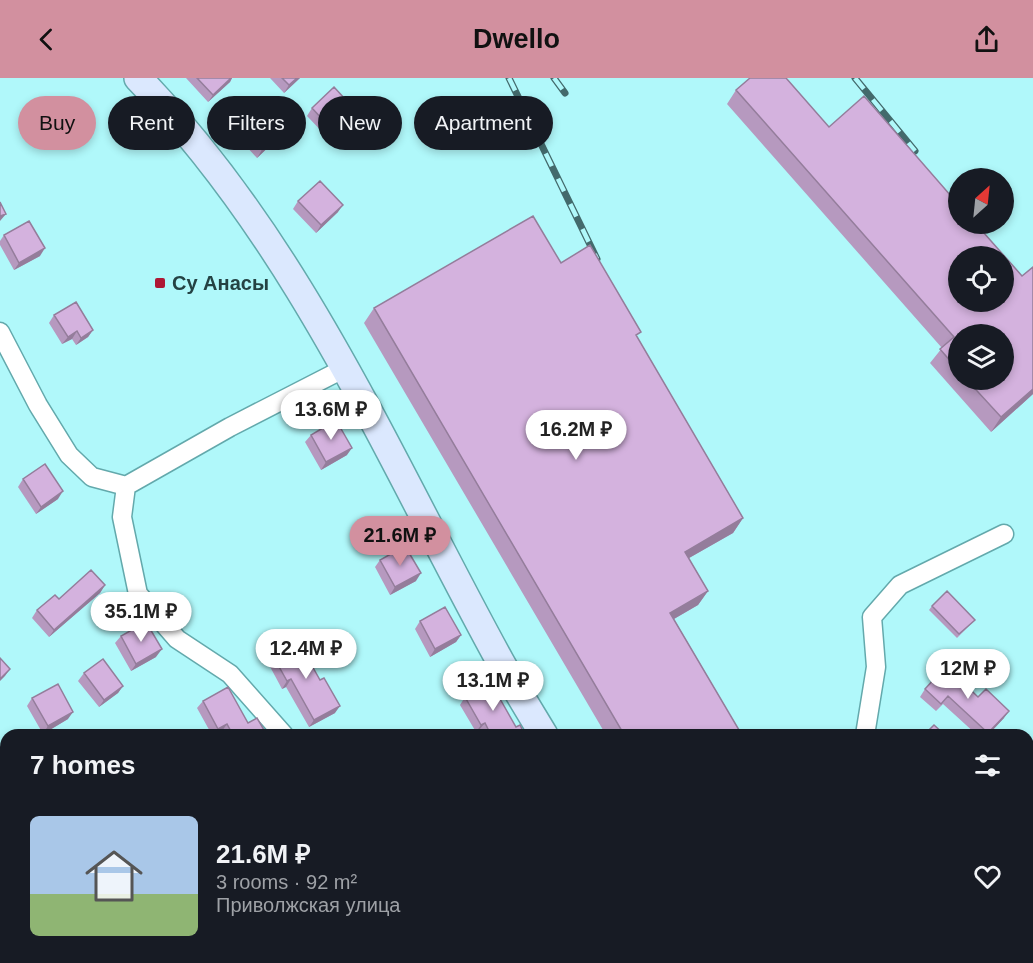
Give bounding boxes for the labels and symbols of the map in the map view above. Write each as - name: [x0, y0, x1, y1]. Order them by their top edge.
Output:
- north arrow: [948, 168, 1014, 234]
- place label: Су Анасы: [172, 272, 269, 294]
- marker: Су Анасы: [153, 276, 167, 290]
- pin: 13.6M ₽: [276, 390, 386, 441]
- pin: 16.2M ₽: [521, 410, 631, 461]
- pin: 21.6M ₽: [345, 516, 455, 567]
- pin: 35.1M ₽: [86, 592, 196, 643]
- pin: 12.4M ₽: [251, 629, 361, 680]
- pin: 12M ₽: [926, 649, 1010, 700]
- pin: 13.1M ₽: [438, 661, 548, 712]

